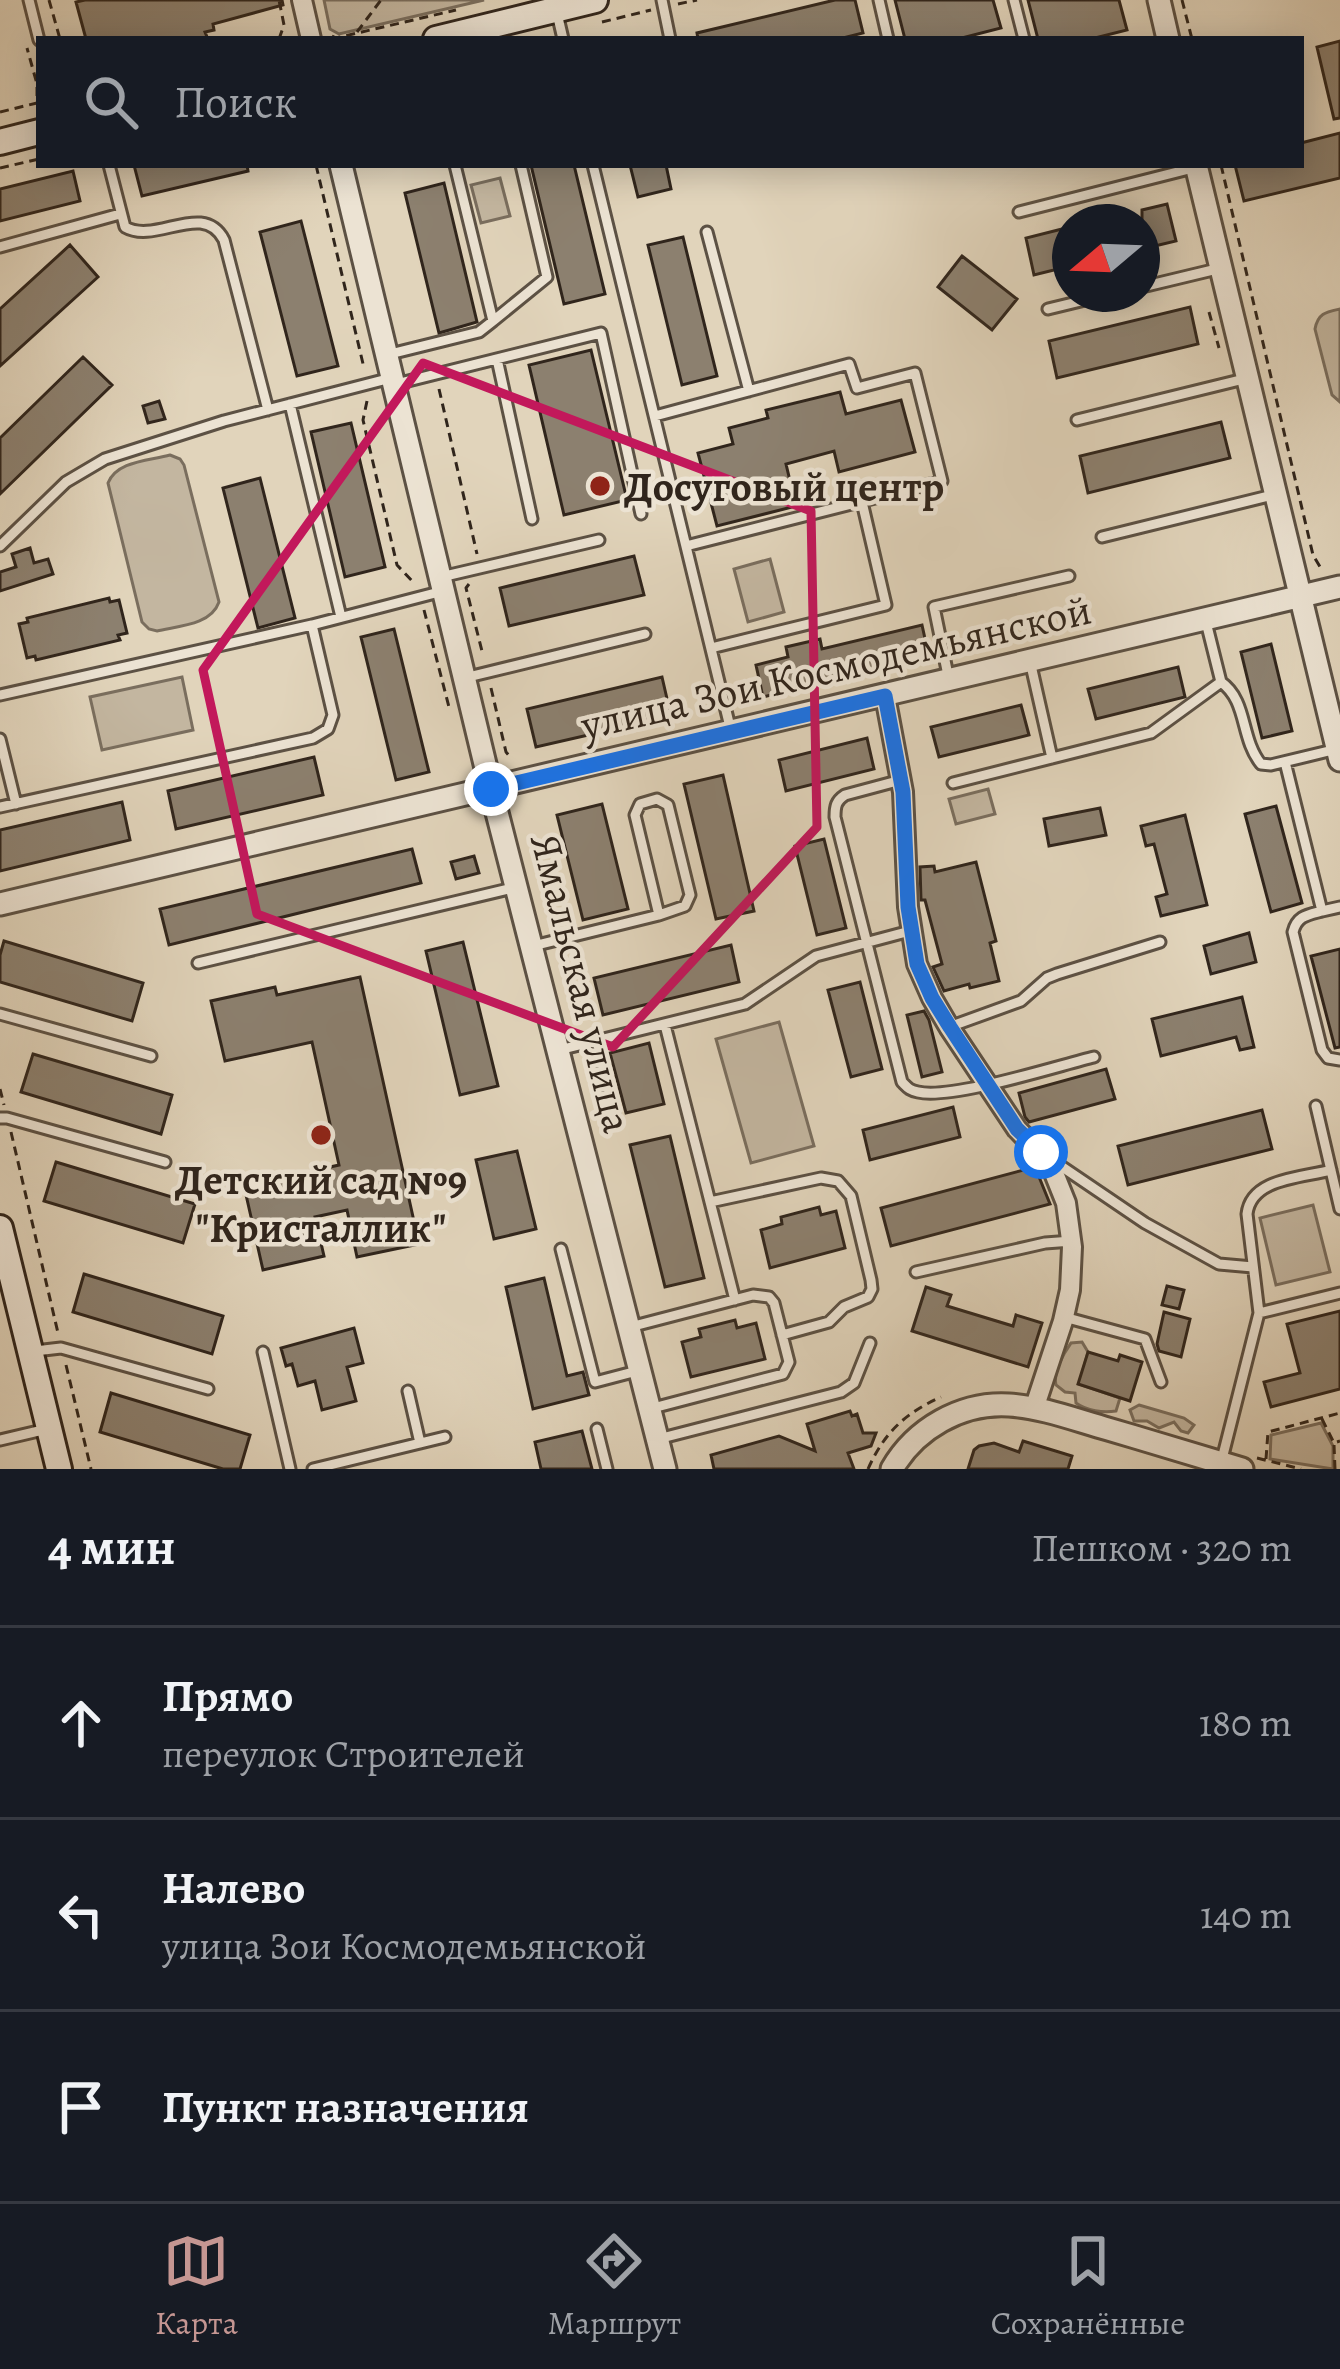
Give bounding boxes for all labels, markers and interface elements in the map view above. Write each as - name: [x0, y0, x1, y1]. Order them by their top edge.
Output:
- search box: [36, 36, 1304, 168]
- icon: search: [78, 69, 144, 135]
- text: Поиск: [174, 71, 297, 133]
- north arrow: [1052, 204, 1160, 312]
- place label: Досуговый центр: [624, 458, 944, 515]
- marker: Досуговый центр: [587, 473, 613, 499]
- street label: улица Зои Космодемьянской: [574, 581, 1097, 754]
- route end: [464, 762, 518, 816]
- street label: Ямальская улица: [517, 827, 647, 1139]
- marker: Детский сад №9 "Кристаллик": [308, 1122, 334, 1148]
- route start: [1014, 1125, 1068, 1179]
- place label: Детский сад №9 "Кристаллик": [175, 1151, 467, 1256]
- text: 4 мин: [48, 1512, 176, 1582]
- text: Пешком · 320 m: [1031, 1521, 1292, 1574]
- text: Прямо: [162, 1665, 293, 1727]
- icon: ahead: [48, 1690, 114, 1756]
- text: 180 m: [1199, 1696, 1292, 1749]
- text: переулок Строителей: [162, 1727, 525, 1780]
- text: Налево: [162, 1857, 305, 1919]
- icon: left: [48, 1882, 114, 1948]
- text: 140 m: [1200, 1888, 1292, 1941]
- text: улица Зои Космодемьянской: [162, 1919, 647, 1972]
- icon: arrive: [48, 2074, 114, 2140]
- text: Пункт назначения: [162, 2076, 529, 2138]
- tab: Карта: [155, 2228, 238, 2345]
- tab: Маршрут: [547, 2228, 681, 2345]
- tab: Сохранённые: [991, 2228, 1185, 2345]

